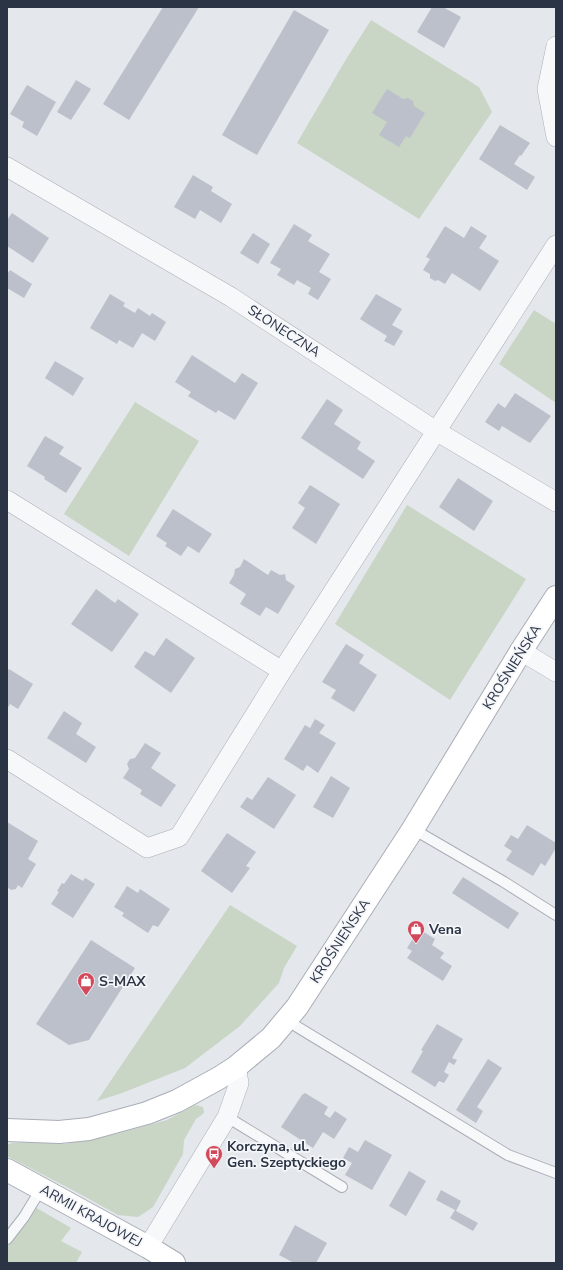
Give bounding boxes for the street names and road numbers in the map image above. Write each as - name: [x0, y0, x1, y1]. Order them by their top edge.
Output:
- street label: SŁONECZNA: [244, 300, 324, 362]
- street label: KROŚNIEŃSKA: [478, 621, 546, 713]
- street label: KROŚNIEŃSKA: [306, 895, 374, 987]
- street label: ARMII KRAJOWEJ: [37, 1180, 145, 1252]

